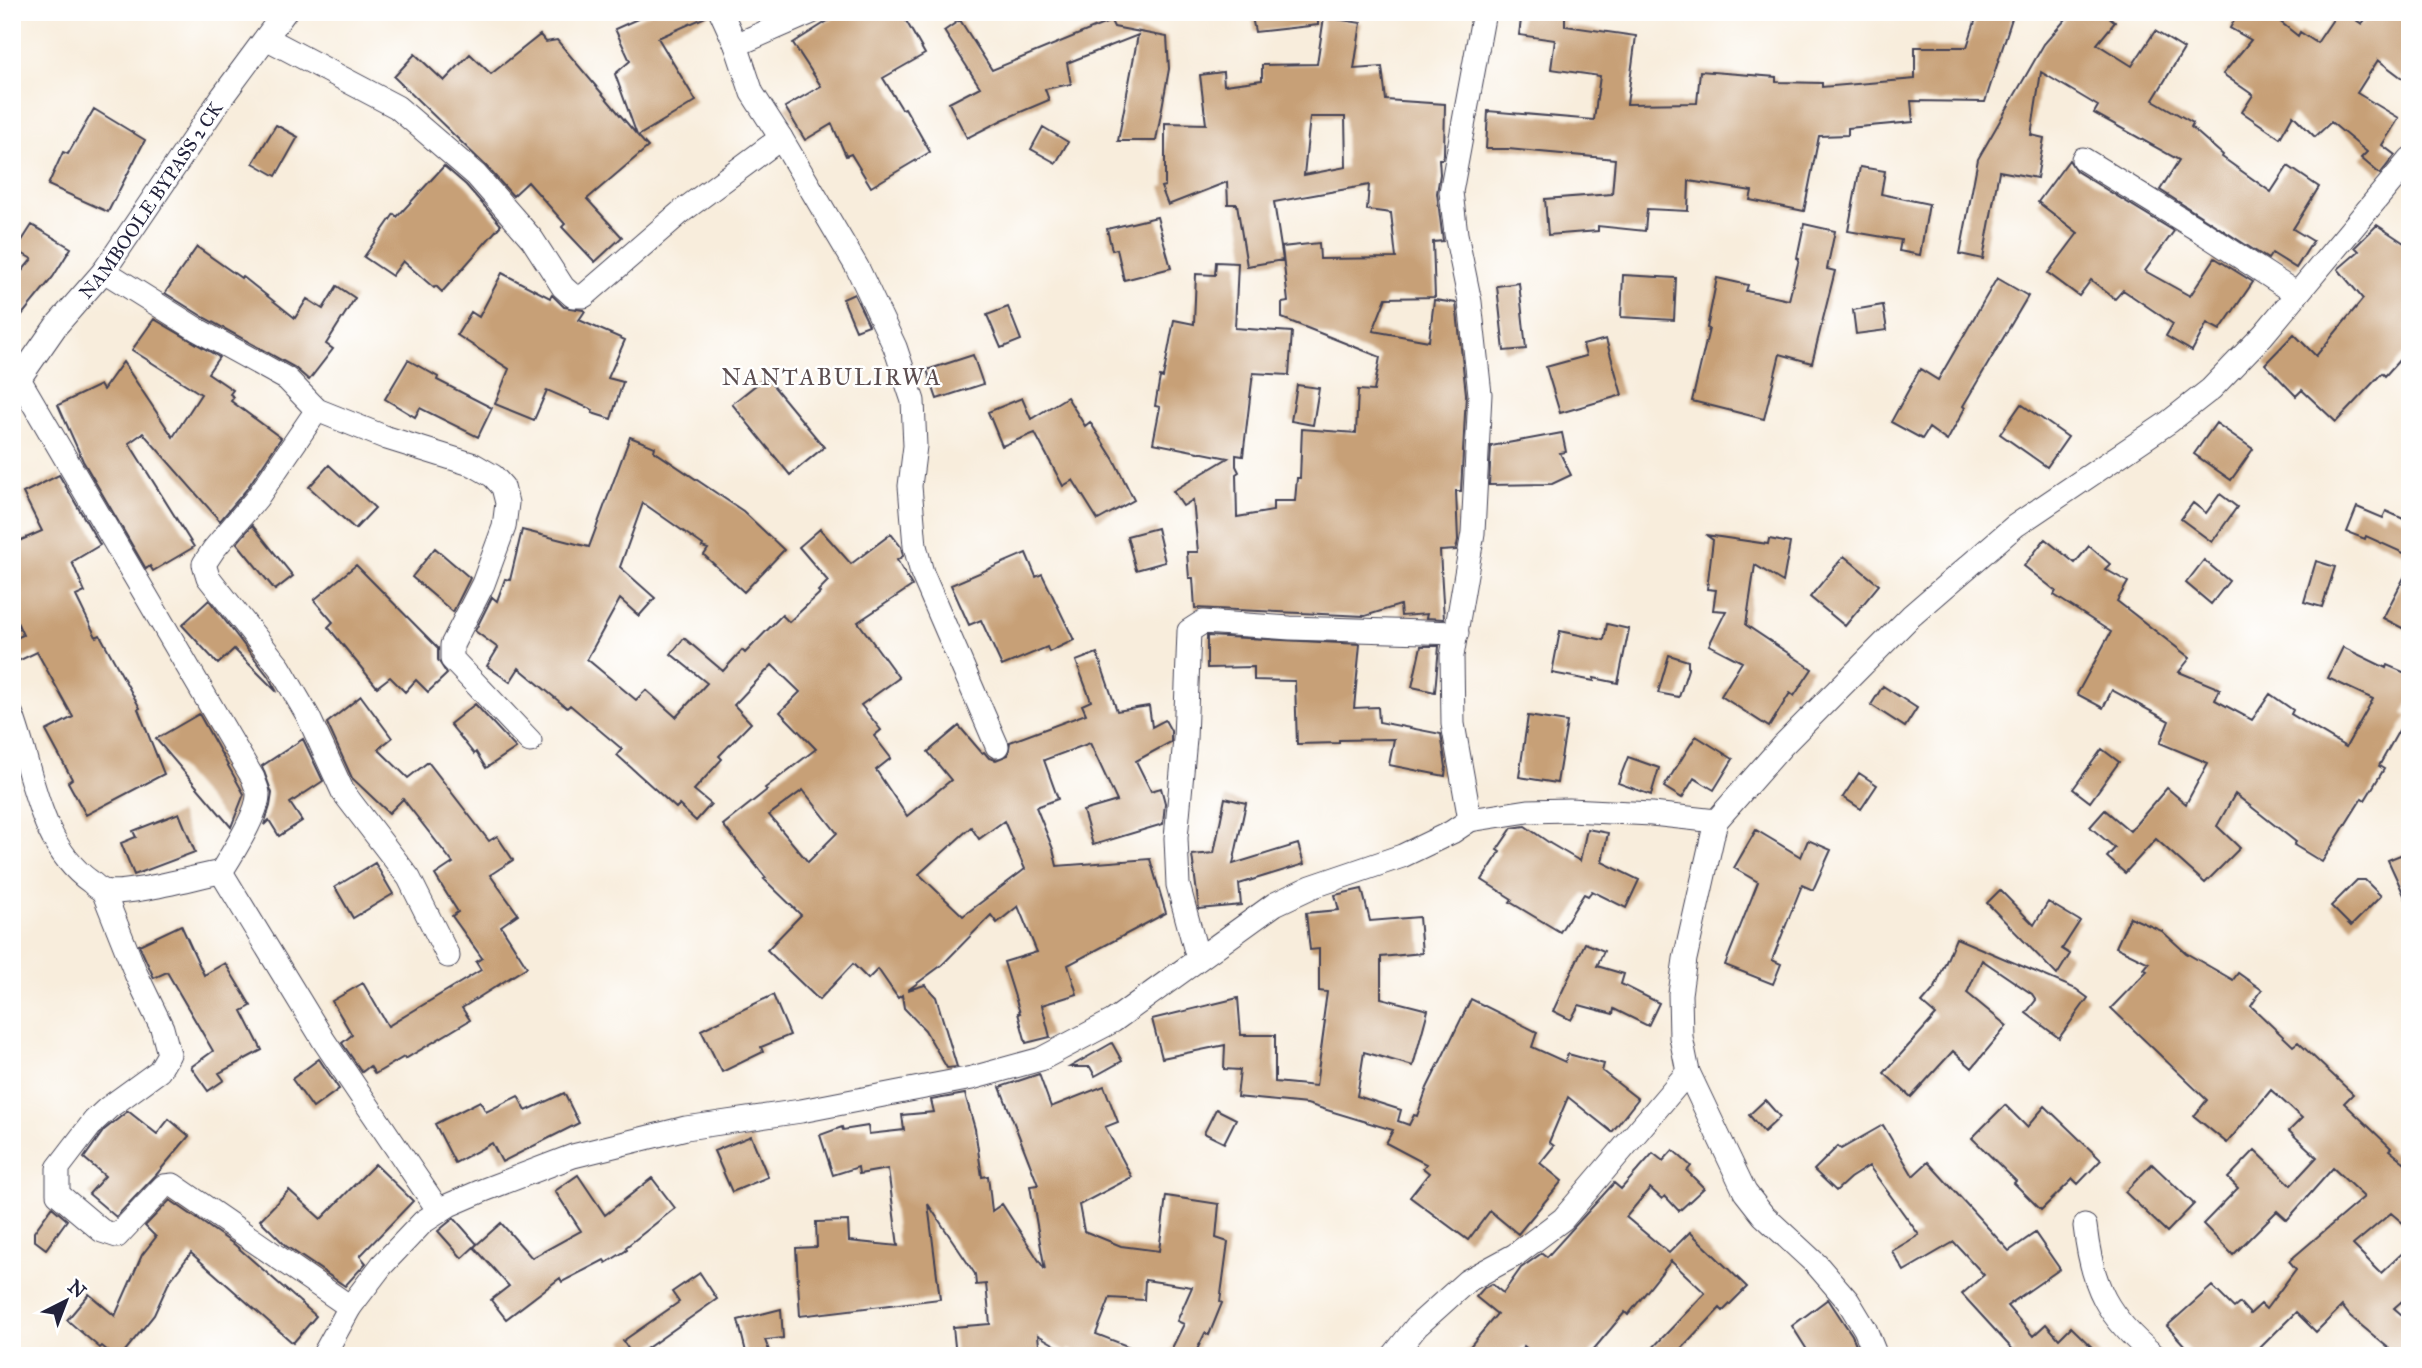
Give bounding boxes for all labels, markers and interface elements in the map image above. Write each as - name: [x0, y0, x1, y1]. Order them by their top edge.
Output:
- street label: NAMBOOLE BYPASS 2 CK: [74, 97, 228, 304]
- district label: NANTABULIRWA: [722, 363, 942, 391]
- north arrow: [32, 1266, 102, 1336]
- text: N: [63, 1275, 91, 1303]

